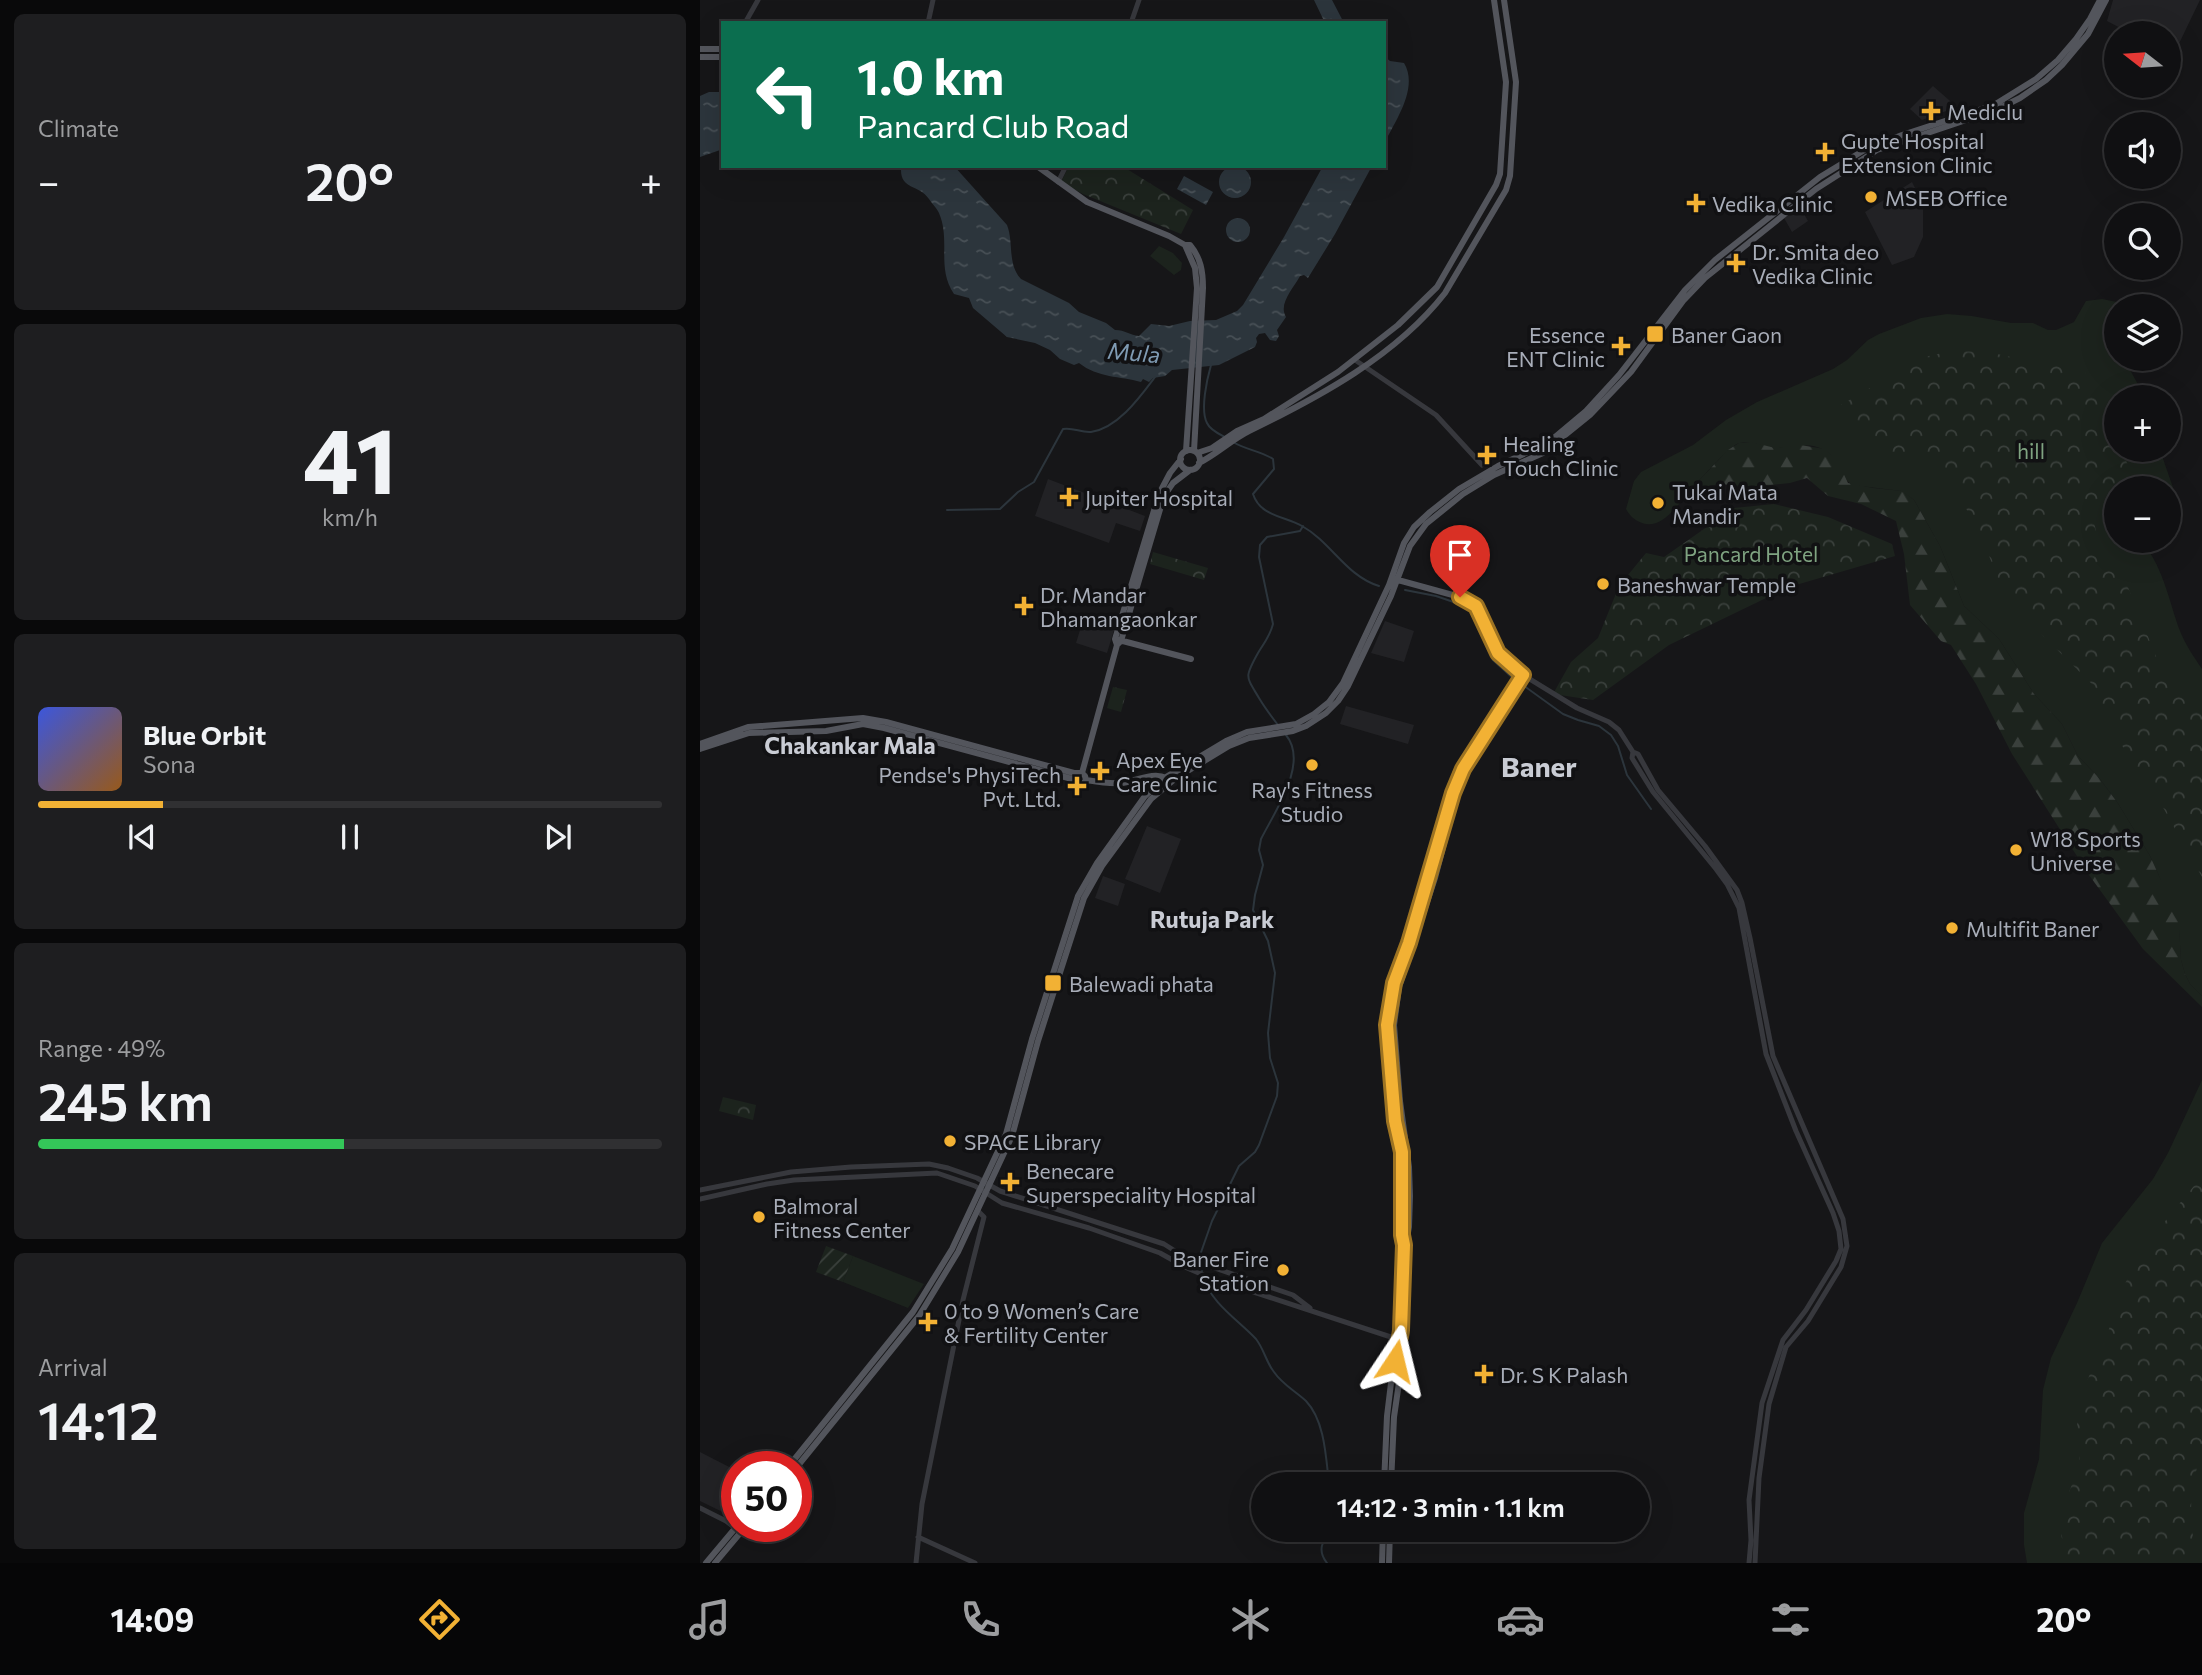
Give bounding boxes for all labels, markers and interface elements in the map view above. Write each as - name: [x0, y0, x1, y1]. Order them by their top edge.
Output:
- north arrow: [2104, 21, 2180, 98]
- map controls: [2104, 21, 2181, 553]
- text: 1.0 km: [857, 45, 1004, 105]
- icon: left: [742, 49, 833, 140]
- place label: Mediclu: [1947, 99, 2023, 124]
- marker: Mediclu: [1921, 101, 1941, 121]
- text: Pancard Club Road: [857, 105, 1129, 145]
- button: sound: [2104, 112, 2181, 189]
- text: Climate: [38, 114, 119, 142]
- place label: Gupte Hospital Extension Clinic: [1841, 128, 1993, 177]
- marker: Gupte Hospital Extension Clinic: [1815, 142, 1835, 162]
- text: 20°: [305, 148, 394, 212]
- text: −: [38, 157, 60, 204]
- text: +: [640, 157, 662, 204]
- place label: MSEB Office: [1885, 185, 2008, 210]
- marker: MSEB Office: [1863, 189, 1879, 205]
- place label: Vedika Clinic: [1712, 191, 1833, 216]
- marker: Vedika Clinic: [1686, 193, 1706, 213]
- button: search: [2104, 203, 2181, 280]
- place label: Dr. Smita deo Vedika Clinic: [1752, 239, 1879, 288]
- marker: Dr. Smita deo Vedika Clinic: [1726, 253, 1746, 273]
- button: layers: [2104, 294, 2181, 371]
- place label: Essence ENT Clinic: [1506, 322, 1605, 371]
- place label: Baner Gaon: [1671, 322, 1782, 347]
- marker: Baner Gaon: [1645, 324, 1665, 344]
- water label: Mula: [1107, 336, 1161, 368]
- marker: Essence ENT Clinic: [1611, 336, 1631, 356]
- button: +: [2104, 385, 2181, 462]
- text: 41: [303, 401, 397, 513]
- place label: Healing Touch Clinic: [1503, 431, 1618, 480]
- park label: hill: [2017, 438, 2045, 463]
- marker: Healing Touch Clinic: [1477, 445, 1497, 465]
- button: −: [2104, 476, 2181, 553]
- place label: Tukai Mata Mandir: [1672, 479, 1778, 528]
- place label: Jupiter Hospital: [1085, 485, 1233, 510]
- marker: Jupiter Hospital: [1059, 487, 1079, 507]
- marker: Tukai Mata Mandir: [1650, 495, 1666, 511]
- text: km/h: [322, 503, 378, 531]
- pin: [1430, 525, 1490, 597]
- icon: arrive: [1441, 536, 1479, 574]
- park label: Pancard Hotel: [1684, 541, 1818, 566]
- place label: Baneshwar Temple: [1617, 572, 1796, 597]
- marker: Baneshwar Temple: [1595, 576, 1611, 592]
- place label: Dr. Mandar Dhamangaonkar: [1040, 582, 1197, 631]
- marker: Dr. Mandar Dhamangaonkar: [1014, 596, 1034, 616]
- text: Blue Orbit: [143, 719, 266, 750]
- district label: Chakankar Mala: [764, 731, 936, 759]
- place label: Apex Eye Care Clinic: [1116, 747, 1217, 796]
- district label: Baner: [1501, 749, 1577, 783]
- text: Sona: [143, 750, 195, 778]
- marker: Ray's Fitness Studio: [1304, 757, 1320, 773]
- marker: Apex Eye Care Clinic: [1090, 761, 1110, 781]
- place label: Pendse's PhysiTech Pvt. Ltd.: [878, 762, 1061, 811]
- marker: Pendse's PhysiTech Pvt. Ltd.: [1067, 776, 1087, 796]
- place label: Ray's Fitness Studio: [1251, 777, 1373, 826]
- icon: previous: [123, 818, 161, 856]
- icon: pause: [331, 818, 369, 856]
- icon: next: [539, 818, 577, 856]
- place label: W18 Sports Universe: [2030, 826, 2141, 875]
- marker: W18 Sports Universe: [2008, 842, 2024, 858]
- district label: Rutuja Park: [1150, 905, 1274, 933]
- place label: Multifit Baner: [1966, 916, 2099, 941]
- marker: Multifit Baner: [1944, 920, 1960, 936]
- place label: Balewadi phata: [1069, 971, 1214, 996]
- marker: Balewadi phata: [1043, 973, 1063, 993]
- text: Range · 49%: [38, 1034, 165, 1062]
- text: 245 km: [38, 1068, 213, 1132]
- place label: SPACE Library: [964, 1129, 1102, 1154]
- marker: SPACE Library: [942, 1133, 958, 1149]
- place label: Benecare Superspeciality Hospital: [1026, 1158, 1256, 1207]
- marker: Benecare Superspeciality Hospital: [1000, 1172, 1020, 1192]
- place label: Balmoral Fitness Center: [773, 1193, 911, 1242]
- marker: Balmoral Fitness Center: [751, 1209, 767, 1225]
- place label: Baner Fire Station: [1172, 1246, 1269, 1295]
- marker: Baner Fire Station: [1275, 1262, 1291, 1278]
- place label: 0 to 9 Women’s Care & Fertility Center: [944, 1298, 1139, 1347]
- marker: 0 to 9 Women’s Care & Fertility Center: [918, 1312, 938, 1332]
- position arrow: [1358, 1324, 1432, 1398]
- text: Arrival: [38, 1353, 108, 1381]
- place label: Dr. S K Palash: [1500, 1362, 1628, 1387]
- marker: Dr. S K Palash: [1474, 1364, 1494, 1384]
- text: 14:12: [38, 1387, 158, 1451]
- speed limit sign: 50: [721, 1451, 812, 1542]
- text: 14:12 · 3 min · 1.1 km: [1336, 1491, 1565, 1522]
- icon: directions: [415, 1595, 464, 1644]
- icon: music: [685, 1595, 734, 1644]
- icon: phone: [956, 1595, 1005, 1644]
- icon: climate: [1226, 1595, 1275, 1644]
- icon: car: [1496, 1595, 1545, 1644]
- icon: filters: [1766, 1595, 1815, 1644]
- text: 14:09: [111, 1599, 194, 1639]
- text: 20°: [2036, 1599, 2091, 1639]

